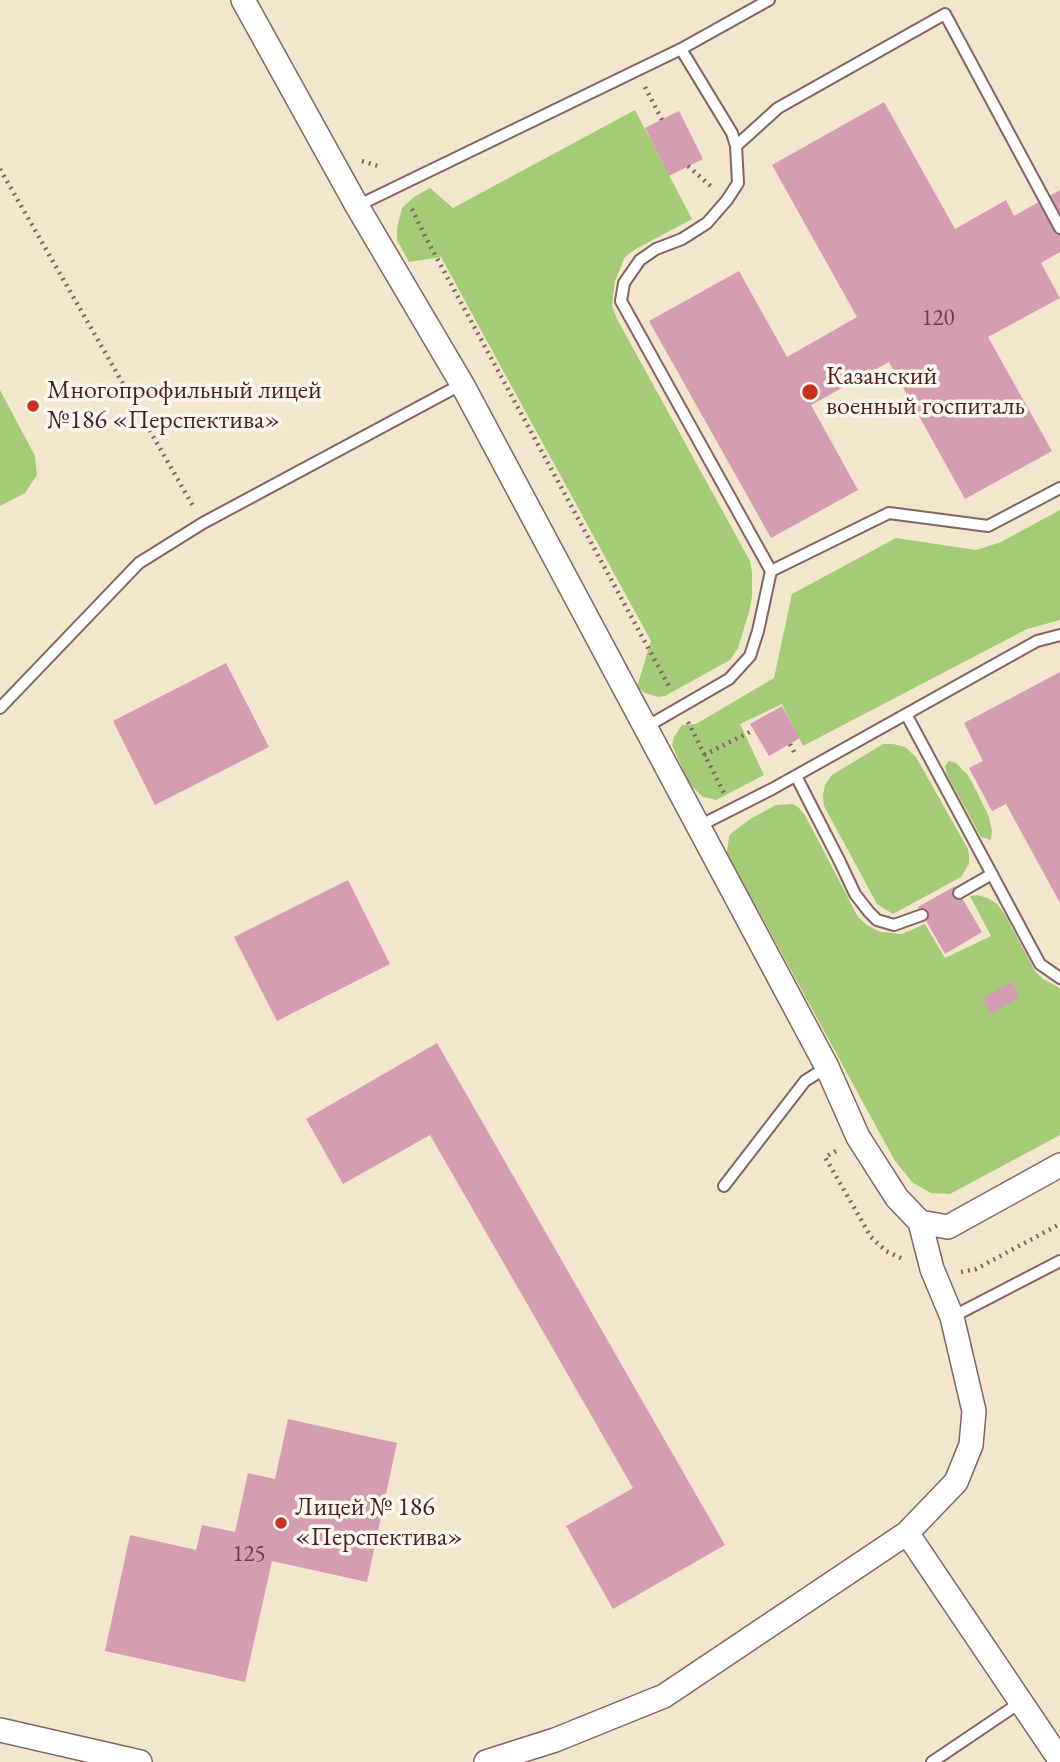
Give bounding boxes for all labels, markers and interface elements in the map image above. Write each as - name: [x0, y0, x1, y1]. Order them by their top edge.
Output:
- house number: 120: [921, 305, 955, 333]
- place label: Казанский военный госпиталь: [826, 361, 1025, 422]
- place label: Многопрофильный лицей №186 «Перспектива»: [47, 375, 322, 436]
- marker: Казанский военный госпиталь: [800, 382, 820, 402]
- marker: Многопрофильный лицей №186 «Перспектива»: [25, 398, 41, 414]
- place label: Лицей № 186 «Перспектива»: [295, 1492, 463, 1554]
- marker: Лицей № 186 «Перспектива»: [273, 1515, 289, 1531]
- house number: 125: [232, 1541, 266, 1569]

